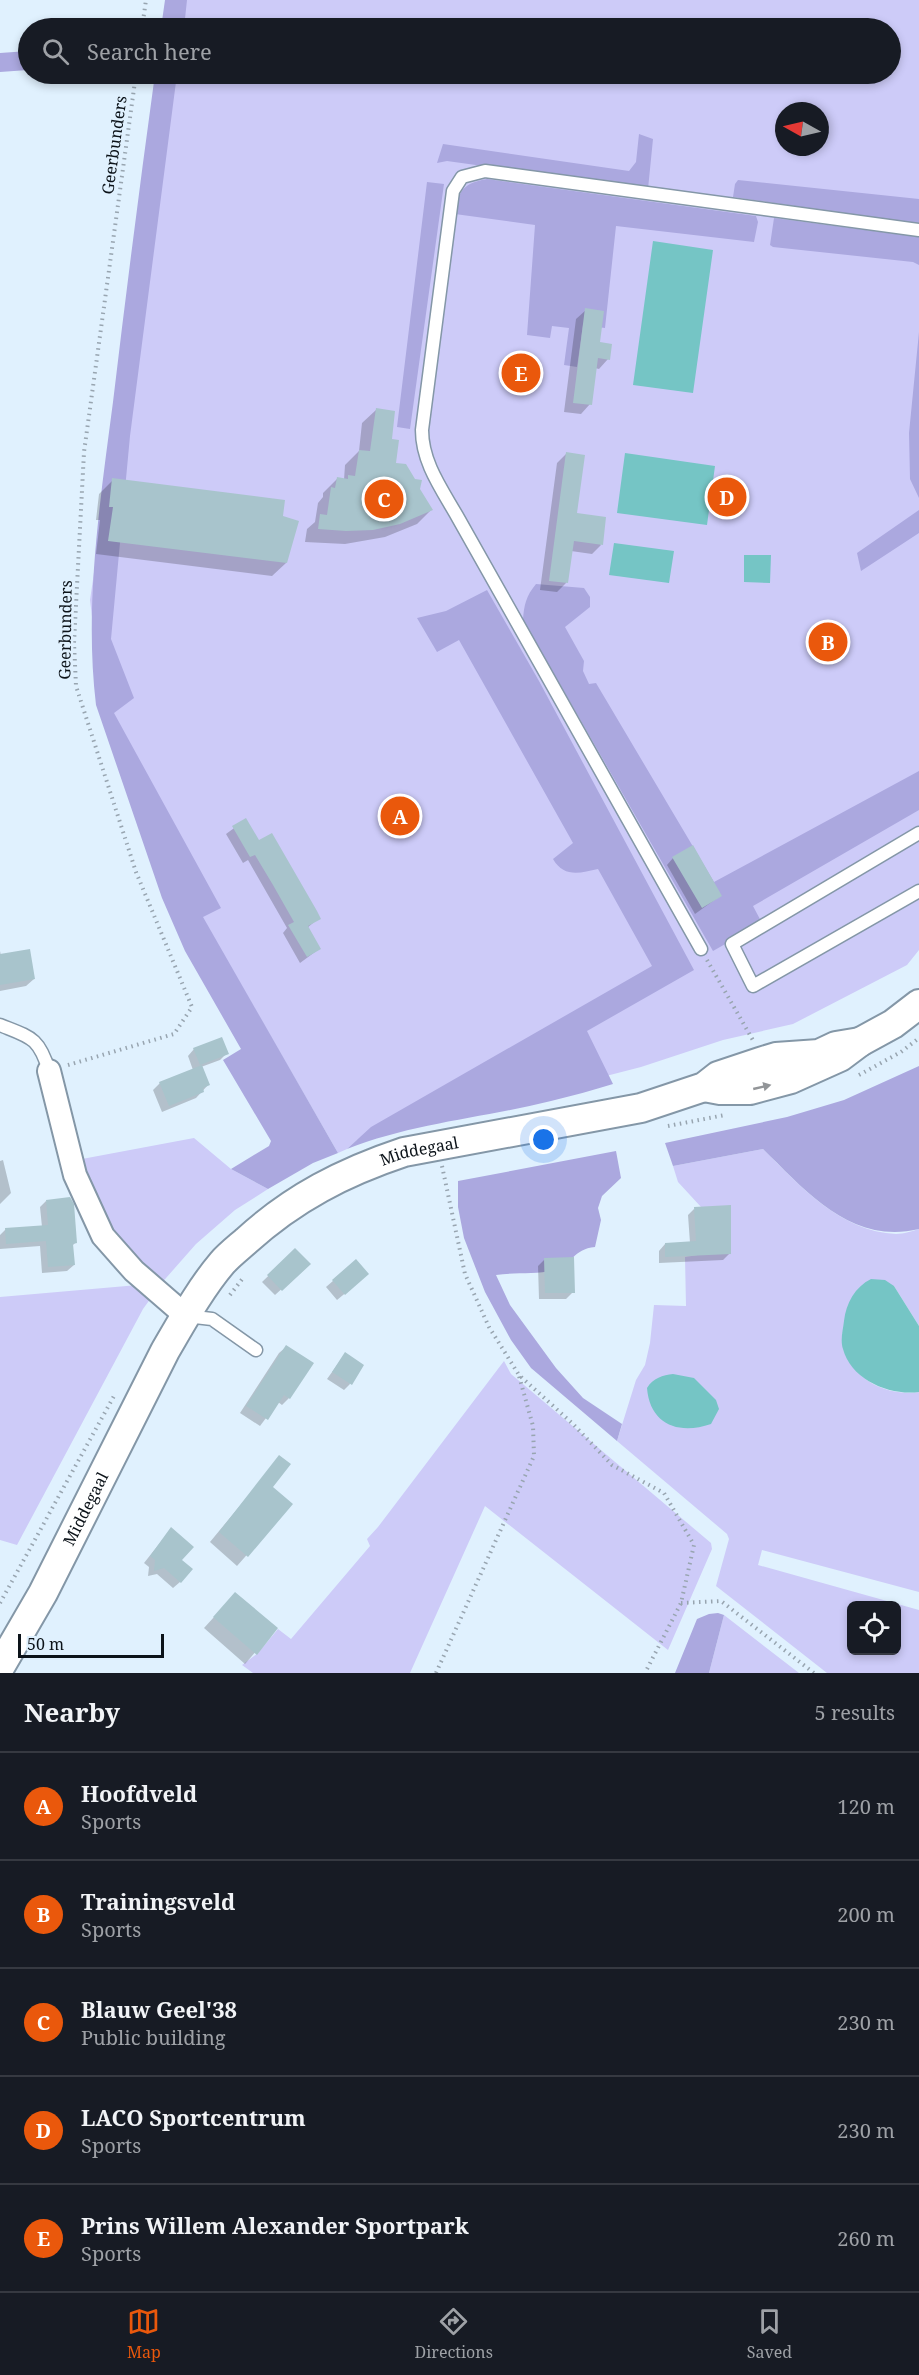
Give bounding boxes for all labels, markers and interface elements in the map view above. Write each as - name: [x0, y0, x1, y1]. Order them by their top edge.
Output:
- search box: [18, 18, 901, 84]
- icon: search: [39, 35, 72, 68]
- text: Search here: [87, 36, 212, 66]
- street label: Geerbunders: [96, 94, 132, 196]
- north arrow: [775, 102, 829, 156]
- pin: E: [502, 350, 540, 395]
- pin: D: [708, 474, 746, 520]
- pin: C: [364, 476, 404, 522]
- street label: Geerbunders: [53, 580, 77, 680]
- pin: B: [808, 620, 848, 664]
- pin: A: [380, 794, 420, 838]
- one-way arrow: [753, 1082, 772, 1091]
- your location: [529, 1125, 558, 1154]
- street label: Middegaal: [377, 1131, 460, 1171]
- street label: Middegaal: [58, 1468, 113, 1549]
- map controls: [847, 1601, 901, 1655]
- button: locate: [847, 1601, 901, 1655]
- scale bar: [18, 1631, 164, 1658]
- text: 50 m: [27, 1633, 64, 1655]
- text: Nearby: [24, 1694, 120, 1730]
- text: 5 results: [815, 1699, 895, 1726]
- text: Hoofdveld: [81, 1778, 197, 1808]
- text: A: [36, 1793, 51, 1820]
- text: 120 m: [837, 1793, 895, 1820]
- text: Sports: [81, 1808, 141, 1835]
- text: Trainingsveld: [81, 1886, 235, 1916]
- text: B: [37, 1901, 50, 1928]
- text: 200 m: [837, 1901, 895, 1928]
- text: Sports: [81, 1916, 141, 1943]
- text: Blauw Geel'38: [81, 1994, 237, 2024]
- text: C: [37, 2009, 50, 2036]
- text: 230 m: [837, 2009, 895, 2036]
- text: Public building: [81, 2024, 226, 2051]
- text: LACO Sportcentrum: [81, 2102, 306, 2132]
- text: D: [36, 2117, 51, 2144]
- text: 230 m: [837, 2117, 895, 2144]
- text: Sports: [81, 2132, 141, 2159]
- text: Prins Willem Alexander Sportpark: [81, 2210, 469, 2240]
- text: E: [37, 2225, 50, 2252]
- text: 260 m: [837, 2225, 895, 2252]
- text: Sports: [81, 2240, 141, 2267]
- tab: Map: [127, 2305, 161, 2363]
- tab: Directions: [415, 2305, 493, 2363]
- tab: Saved: [747, 2305, 792, 2363]

